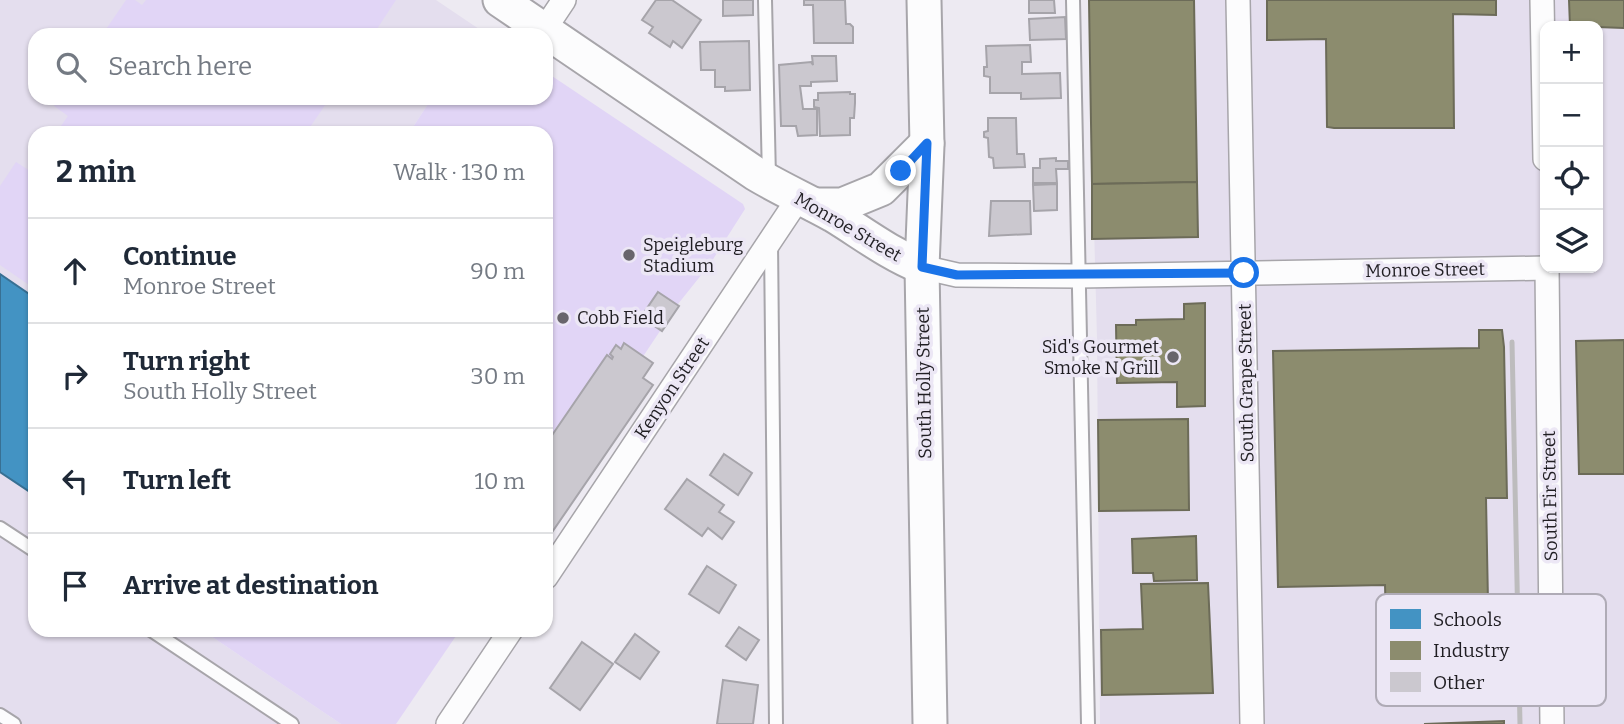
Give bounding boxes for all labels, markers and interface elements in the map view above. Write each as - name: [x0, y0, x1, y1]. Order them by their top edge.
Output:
- map controls: [1540, 21, 1603, 273]
- button: +: [1540, 21, 1603, 84]
- search box: [28, 28, 553, 105]
- icon: search: [52, 48, 90, 86]
- text: Search here: [108, 51, 252, 82]
- button: −: [1540, 84, 1603, 147]
- button: locate: [1540, 147, 1603, 210]
- text: 2 min: [56, 154, 136, 190]
- route end: [885, 155, 916, 186]
- text: Walk · 130 m: [393, 158, 525, 186]
- street label: Monroe Street: [791, 188, 906, 267]
- button: layers: [1540, 210, 1603, 273]
- place label: Speigleburg Stadium: [643, 234, 743, 277]
- text: Continue: [123, 241, 237, 272]
- marker: Speigleburg Stadium: [621, 247, 637, 263]
- icon: ahead: [56, 252, 94, 290]
- text: 90 m: [470, 257, 525, 285]
- route start: [1228, 257, 1259, 288]
- street label: Monroe Street: [1365, 258, 1485, 282]
- text: Monroe Street: [123, 272, 276, 300]
- street label: South Grape Street: [1234, 303, 1258, 463]
- place label: Cobb Field: [577, 307, 664, 329]
- street label: South Holly Street: [912, 307, 936, 459]
- marker: Cobb Field: [555, 310, 571, 326]
- street label: Kenyon Street: [630, 333, 714, 443]
- place label: Sid's Gourmet Smoke N Grill: [1042, 336, 1159, 379]
- text: Turn right: [123, 346, 250, 377]
- marker: Sid's Gourmet Smoke N Grill: [1165, 349, 1181, 365]
- icon: right: [56, 357, 94, 395]
- text: 30 m: [471, 362, 525, 390]
- text: South Holly Street: [123, 377, 317, 405]
- street label: South Fir Street: [1538, 430, 1562, 562]
- icon: left: [56, 462, 94, 500]
- text: Turn left: [123, 465, 231, 496]
- text: 10 m: [474, 467, 525, 495]
- icon: arrive: [56, 567, 94, 605]
- text: Arrive at destination: [123, 570, 378, 601]
- legend: [1376, 594, 1606, 706]
- text: Schools: [1433, 608, 1502, 631]
- text: Industry: [1433, 639, 1510, 662]
- text: Other: [1433, 671, 1485, 694]

